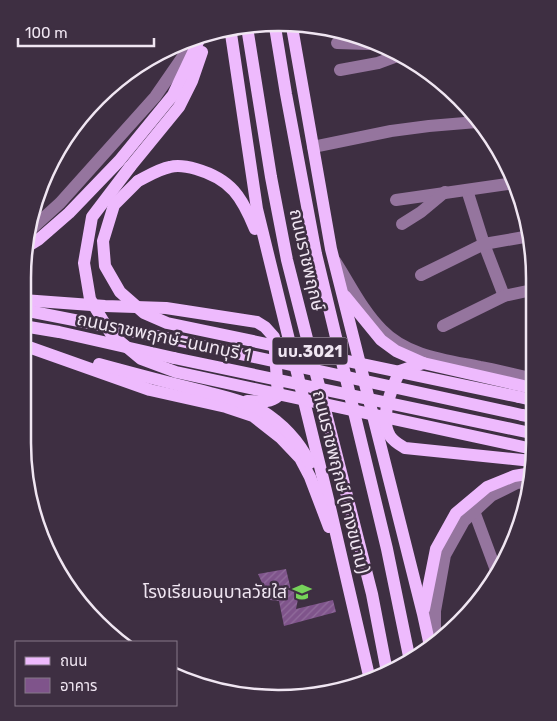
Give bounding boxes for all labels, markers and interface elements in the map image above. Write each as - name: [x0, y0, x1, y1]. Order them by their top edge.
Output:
- scale bar: [18, 15, 154, 47]
- text: 100 m: [25, 24, 67, 42]
- street label: ถนนราชพฤกษ์: [285, 207, 329, 313]
- street label: ถนนราชพฤกษ์-นนทบุรี 1: [75, 308, 253, 366]
- road number: นบ.3021: [272, 338, 348, 364]
- street label: ถนนราชพฤกษ์ (ทางขนาน): [308, 388, 374, 576]
- place label: โรงเรียนอนุบาลวัยใส: [143, 581, 287, 603]
- school or university icon: โรงเรียนอนุบาลวัยใส: [291, 581, 313, 603]
- legend: [15, 641, 178, 706]
- text: ถนน: [60, 652, 87, 670]
- text: อาคาร: [60, 677, 97, 695]

